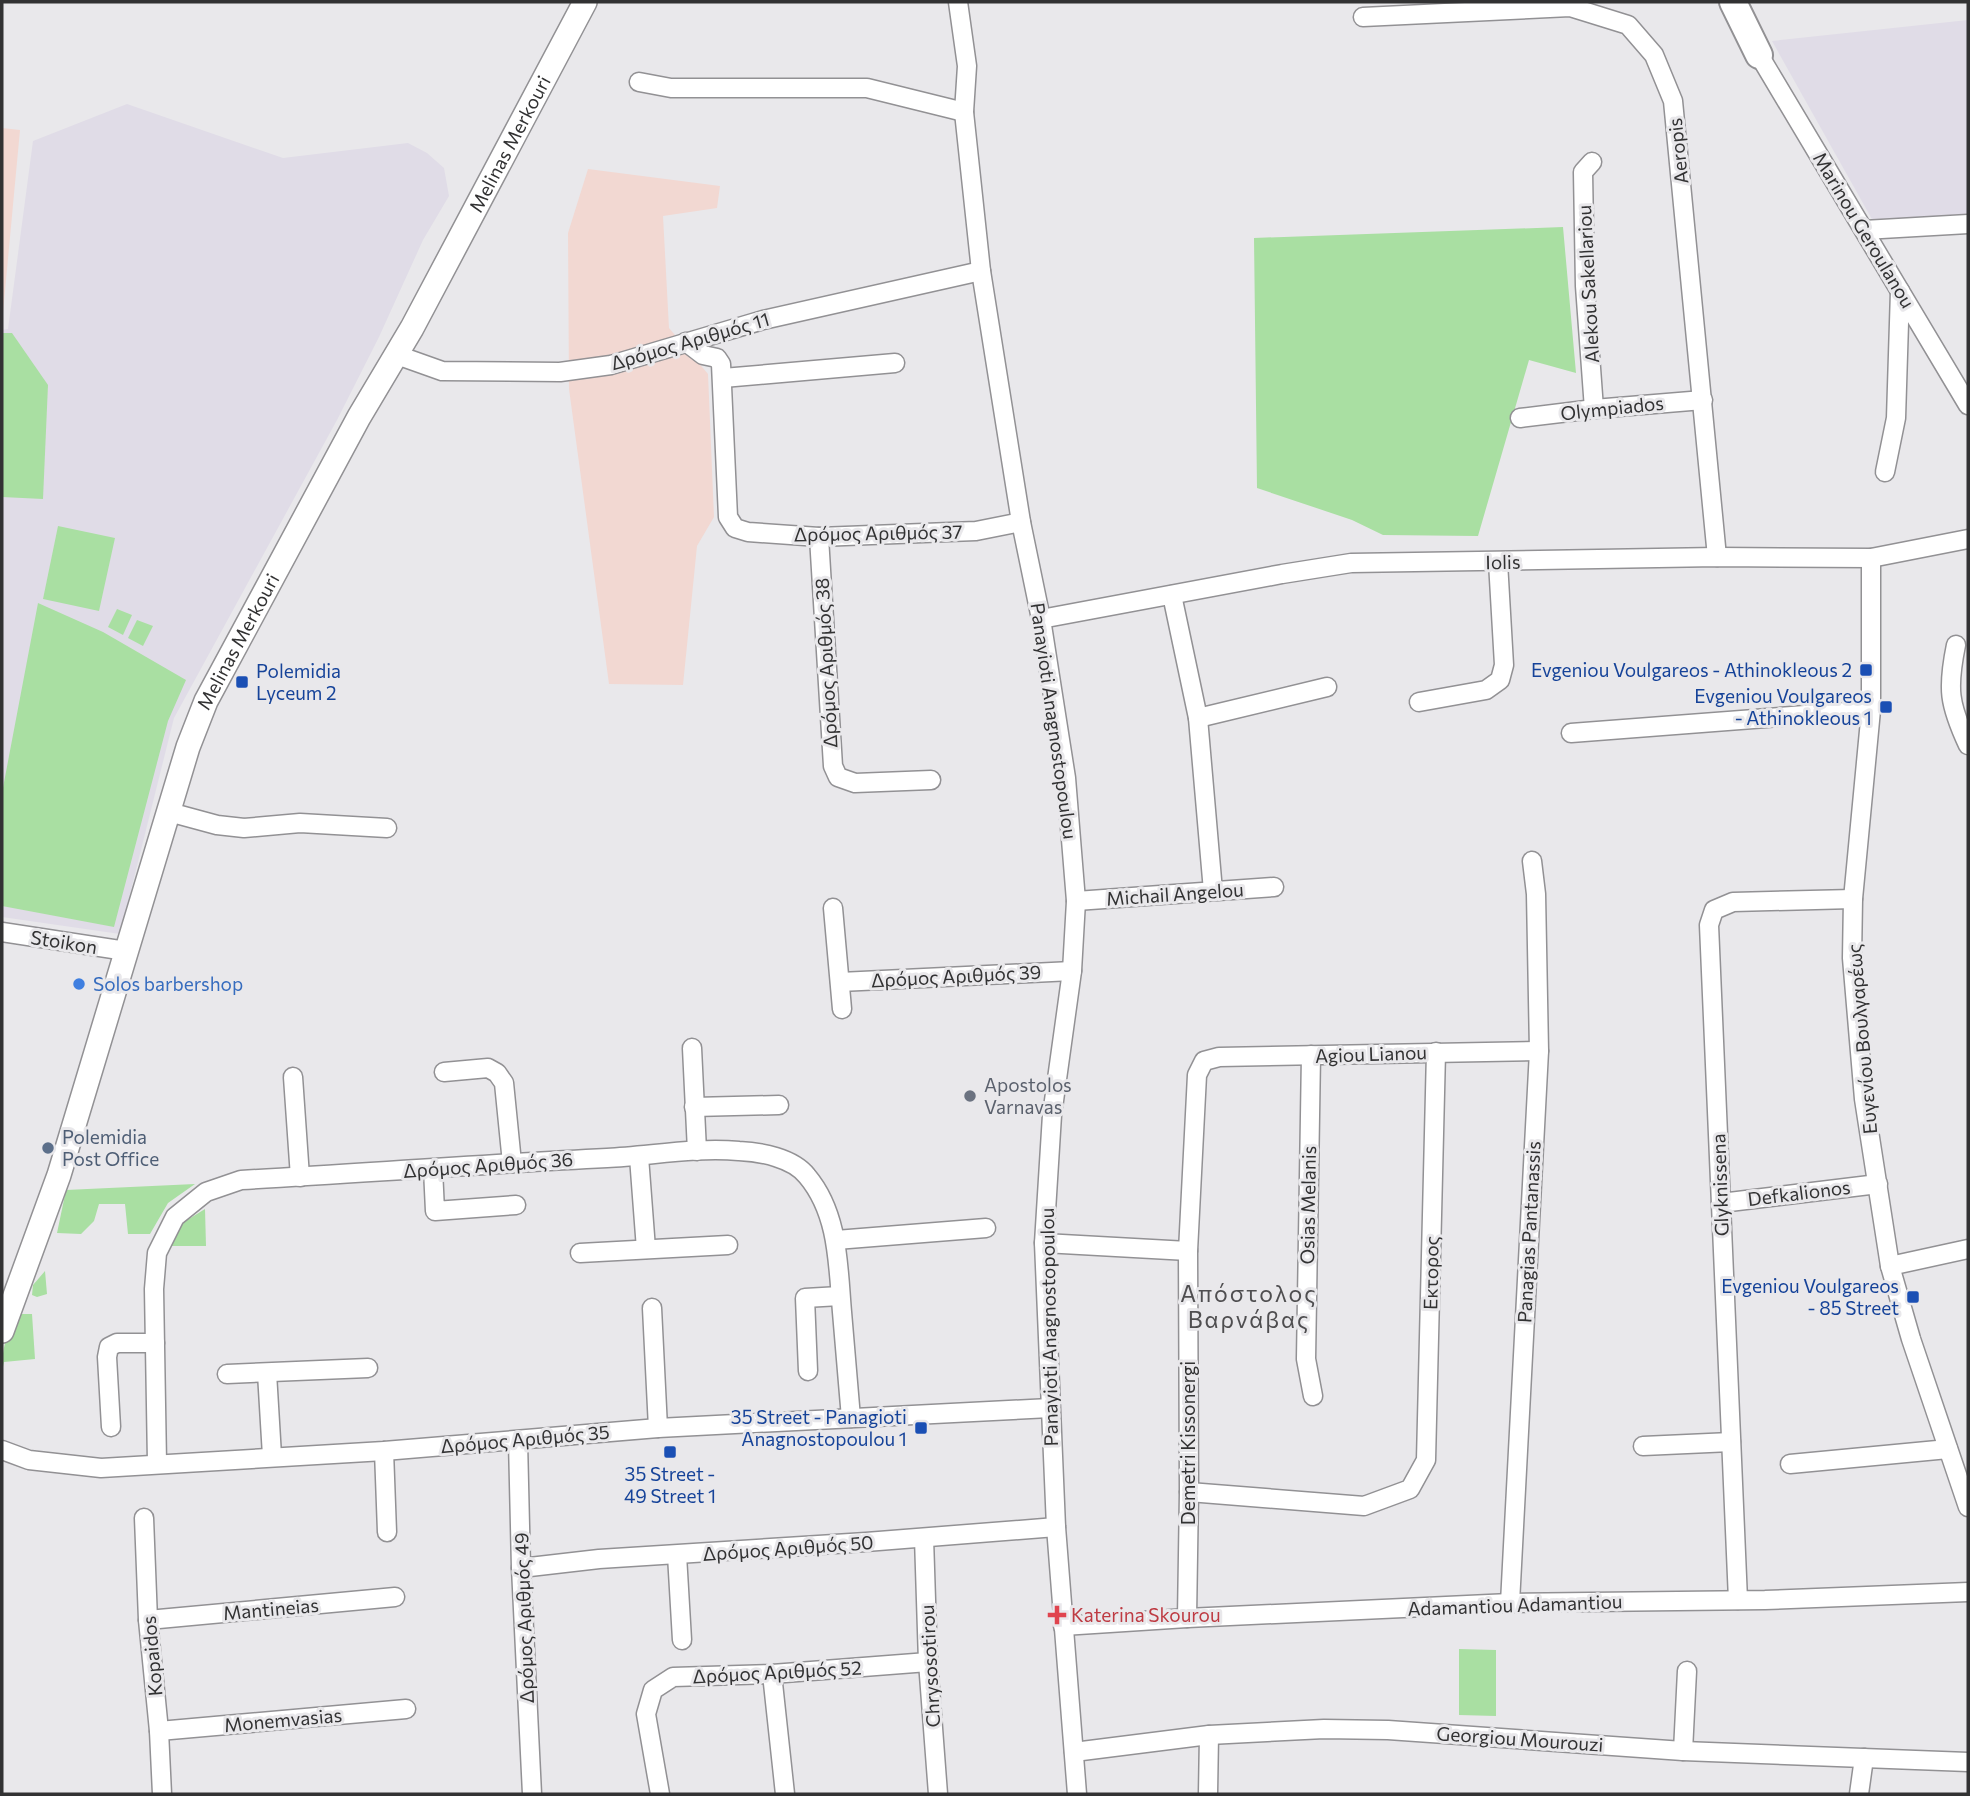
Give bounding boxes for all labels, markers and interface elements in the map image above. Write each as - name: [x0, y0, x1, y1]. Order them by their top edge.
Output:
- street label: Melinas Merkouri: [464, 72, 555, 216]
- street label: Aeropis: [1663, 117, 1692, 185]
- street label: Marinou Geroulanou: [1809, 148, 1920, 312]
- street label: Alekou Sakellariou: [1572, 204, 1603, 364]
- street label: Δρόμος Αριθμός 11: [608, 307, 772, 374]
- street label: Olympiados: [1559, 391, 1665, 424]
- street label: Δρόμος Αριθμός 37: [793, 520, 963, 545]
- street label: Iolis: [1485, 550, 1521, 573]
- street label: Melinas Merkouri: [192, 569, 284, 713]
- street label: Δρόμος Αριθμός 38: [810, 577, 841, 749]
- street label: Panayioti Anagnostopoulou: [1027, 601, 1082, 841]
- place label: Evgeniou Voulgareos - Athinokleous 2: [1531, 658, 1852, 681]
- place label: Polemidia Lyceum 2: [256, 659, 341, 704]
- marker: Evgeniou Voulgareos - Athinokleous 2: [1858, 662, 1874, 678]
- marker: Polemidia Lyceum 2: [234, 674, 250, 690]
- place label: Evgeniou Voulgareos - Athinokleous 1: [1694, 684, 1872, 729]
- marker: Evgeniou Voulgareos - Athinokleous 1: [1878, 699, 1894, 715]
- street label: Michail Angelou: [1106, 877, 1244, 910]
- street label: Stoikon: [29, 925, 99, 958]
- street label: Ευγενίου Βουλγαρέως: [1842, 943, 1881, 1135]
- street label: Δρόμος Αριθμός 39: [870, 960, 1042, 991]
- place label: Solos barbershop: [93, 972, 243, 995]
- marker: Solos barbershop: [71, 976, 87, 992]
- street label: Agiou Lianou: [1315, 1040, 1427, 1067]
- place label: Apostolos Varnavas: [984, 1073, 1072, 1118]
- marker: Apostolos Varnavas: [962, 1088, 978, 1104]
- place label: Polemidia Post Office: [62, 1125, 159, 1170]
- street label: Glyknissena: [1706, 1133, 1733, 1237]
- marker: Polemidia Post Office: [40, 1140, 56, 1156]
- street label: Panagias Pantanassis: [1512, 1140, 1545, 1324]
- street label: Osias Melanis: [1295, 1145, 1320, 1264]
- street label: Δρόμος Αριθμός 36: [402, 1147, 574, 1182]
- street label: Defkalionos: [1746, 1175, 1852, 1210]
- street label: Panayioti Anagnostopoulou: [1035, 1208, 1062, 1446]
- street label: Εκτορος: [1418, 1236, 1443, 1310]
- place label: Evgeniou Voulgareos - 85 Street: [1721, 1274, 1899, 1319]
- district label: Απόστολος Βαρνάβας: [1180, 1279, 1318, 1333]
- marker: Evgeniou Voulgareos - 85 Street: [1905, 1289, 1921, 1305]
- street label: Demetri Kissonergi: [1176, 1361, 1199, 1525]
- place label: 35 Street - Panagioti Anagnostopoulou 1: [731, 1405, 907, 1450]
- street label: Δρόμος Αριθμός 35: [439, 1420, 611, 1457]
- marker: 35 Street - Panagioti Anagnostopoulou 1: [913, 1420, 929, 1436]
- marker: 35 Street - 49 Street 1: [662, 1444, 678, 1460]
- place label: 35 Street - 49 Street 1: [624, 1462, 716, 1507]
- street label: Δρόμος Αριθμός 50: [702, 1530, 874, 1565]
- street label: Δρόμος Αριθμός 49: [509, 1532, 538, 1704]
- street label: Adamantiou Adamantiou: [1407, 1589, 1623, 1620]
- street label: Mantineias: [222, 1593, 320, 1624]
- place label: Katerina Skourou: [1071, 1603, 1221, 1626]
- street label: Chrysosotirou: [915, 1604, 944, 1728]
- marker: Katerina Skourou: [1049, 1607, 1065, 1623]
- street label: Kopaidos: [137, 1615, 166, 1697]
- street label: Δρόμος Αριθμός 52: [692, 1656, 862, 1687]
- street label: Monemvasias: [223, 1703, 343, 1736]
- street label: Georgiou Mourouzi: [1436, 1721, 1604, 1756]

